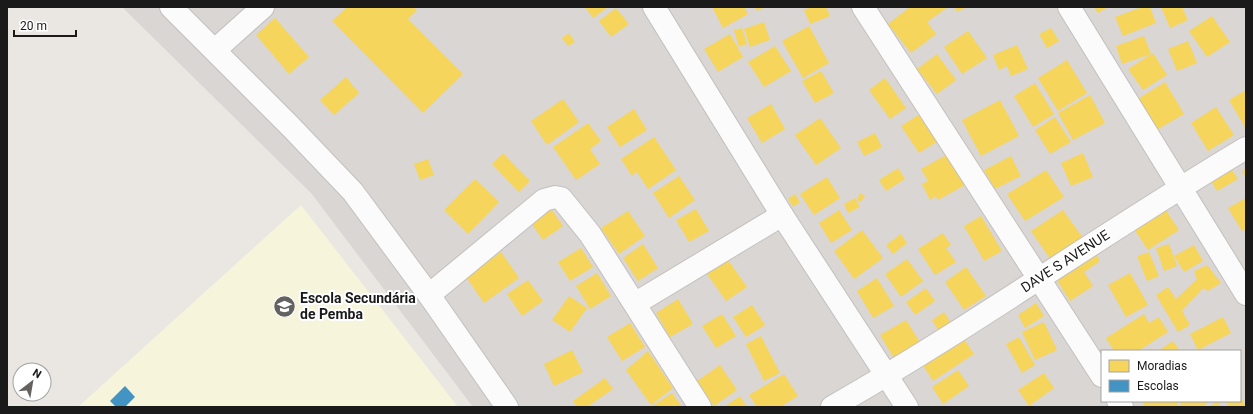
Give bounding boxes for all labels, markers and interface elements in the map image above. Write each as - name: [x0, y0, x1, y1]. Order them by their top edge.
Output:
- scale bar: [14, 12, 76, 38]
- text: 20 m: [20, 19, 47, 33]
- street label: DAVE S AVENUE: [1018, 226, 1112, 296]
- place label: Escola Secundária de Pemba: [300, 290, 416, 322]
- school or university icon: Escola Secundária de Pemba: [271, 293, 297, 319]
- legend: [1101, 350, 1241, 402]
- text: Moradias: [1137, 359, 1187, 373]
- north arrow: [12, 362, 52, 402]
- text: N: [30, 366, 44, 382]
- text: Escolas: [1137, 379, 1179, 393]

